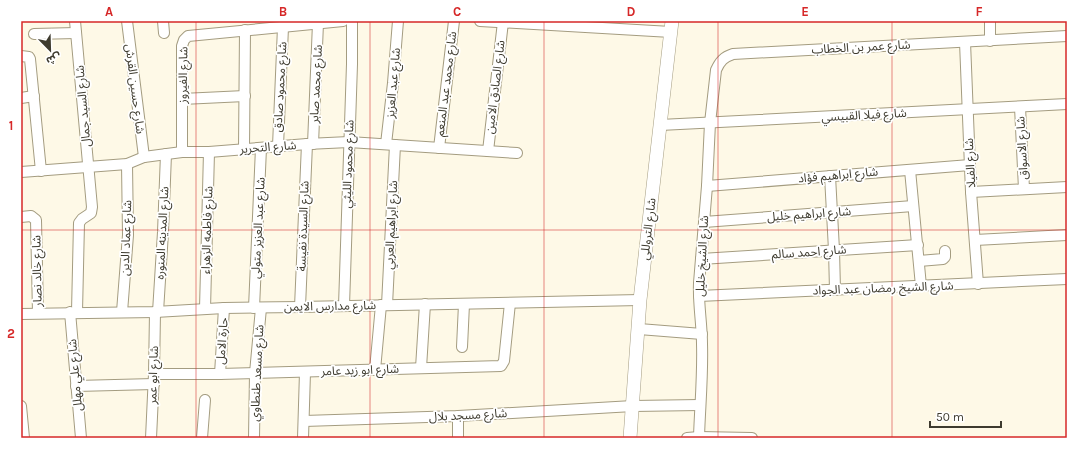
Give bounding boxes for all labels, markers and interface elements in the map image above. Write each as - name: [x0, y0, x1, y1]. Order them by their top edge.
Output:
- text: A: [105, 4, 113, 19]
- text: B: [279, 4, 287, 19]
- text: C: [453, 4, 461, 19]
- text: D: [627, 4, 636, 19]
- text: E: [801, 4, 809, 19]
- text: F: [975, 4, 983, 19]
- north arrow: [30, 30, 70, 70]
- street label: شارع محمد عبد المنعم: [433, 31, 461, 138]
- street label: شارع عمر بن الخطاب: [811, 37, 911, 59]
- street label: شارع الصادق الامين: [482, 39, 510, 135]
- street label: شارع محمود صادق: [271, 41, 291, 133]
- street label: شارع حسين القرش: [121, 43, 147, 135]
- street label: شارع محمد صابر: [307, 44, 327, 125]
- street label: شارع الفيروز: [175, 46, 192, 105]
- street label: شارع عبد العزيز: [383, 47, 405, 120]
- text: ش: [44, 50, 63, 68]
- street label: شارع السيد جمال: [72, 64, 96, 147]
- street label: شارع فيلا القبيسي: [821, 106, 907, 127]
- street label: شارع الاسواق: [1013, 116, 1033, 180]
- text: 1: [9, 118, 13, 133]
- street label: شارع محمود الليثي: [339, 119, 359, 209]
- street label: شارع التحرير: [238, 138, 297, 158]
- street label: شارع الفيلا: [962, 138, 980, 188]
- street label: شارع ابراهيم فؤاد: [797, 165, 879, 187]
- street label: شارع عبد العزيز متولي: [248, 177, 270, 279]
- street label: شارع السيدة نفيسة: [294, 180, 314, 272]
- street label: شارع ابراهيم العربي: [382, 180, 403, 270]
- street label: شارع المدينه المنوره: [153, 186, 173, 280]
- street label: شارع فاطمه الزهراء: [198, 186, 218, 274]
- street label: شارع التروللي: [637, 197, 662, 261]
- street label: شارع عماد الدين: [118, 200, 136, 276]
- street label: شارع ابراهيم خليل: [766, 204, 852, 226]
- street label: شارع الشيخ خليل: [693, 215, 713, 297]
- street label: شارع خالد نصار: [29, 235, 47, 308]
- street label: شارع احمد سالم: [771, 242, 847, 264]
- street label: شارع الشيخ رمضان عبد الجواد: [812, 279, 954, 299]
- street label: شارع مدارس الايمن: [284, 298, 376, 316]
- street label: حارة الامل: [213, 317, 231, 365]
- street label: شارع مسعد طنطاوي: [247, 324, 269, 422]
- text: 2: [7, 326, 15, 341]
- street label: شارع علي مهلل: [65, 338, 88, 412]
- street label: شارع ابو عمر: [145, 345, 163, 406]
- street label: شارع ابو زيد عامر: [320, 362, 399, 380]
- scale bar: [930, 403, 1001, 429]
- street label: شارع مسجد بلال: [428, 406, 508, 426]
- text: 50 m: [936, 410, 964, 424]

